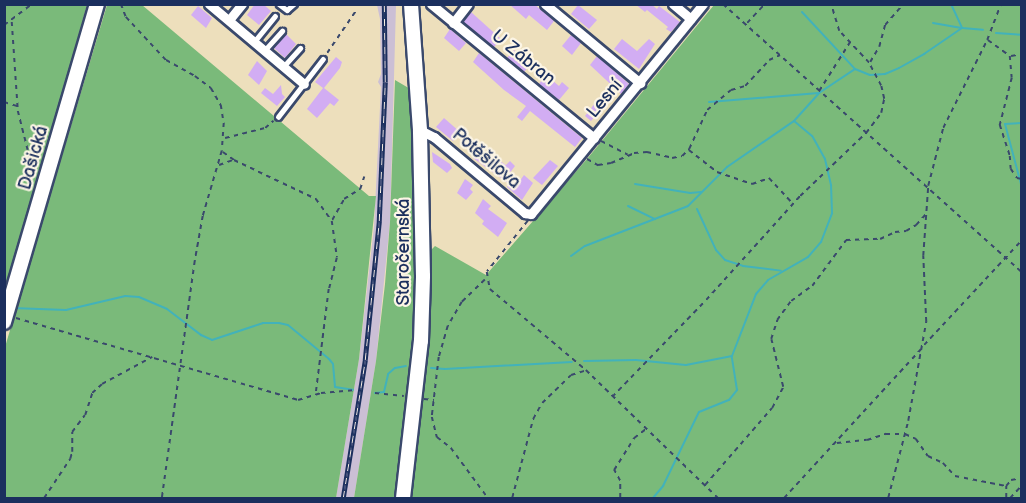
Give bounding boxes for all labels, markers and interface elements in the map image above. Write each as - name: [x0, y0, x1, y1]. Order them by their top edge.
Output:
- street label: U Zábran: [487, 26, 559, 90]
- street label: Lesní: [583, 75, 627, 123]
- street label: Dašická: [15, 124, 53, 192]
- street label: Potěšilova: [448, 124, 524, 194]
- street label: Staročernská: [393, 198, 415, 306]

